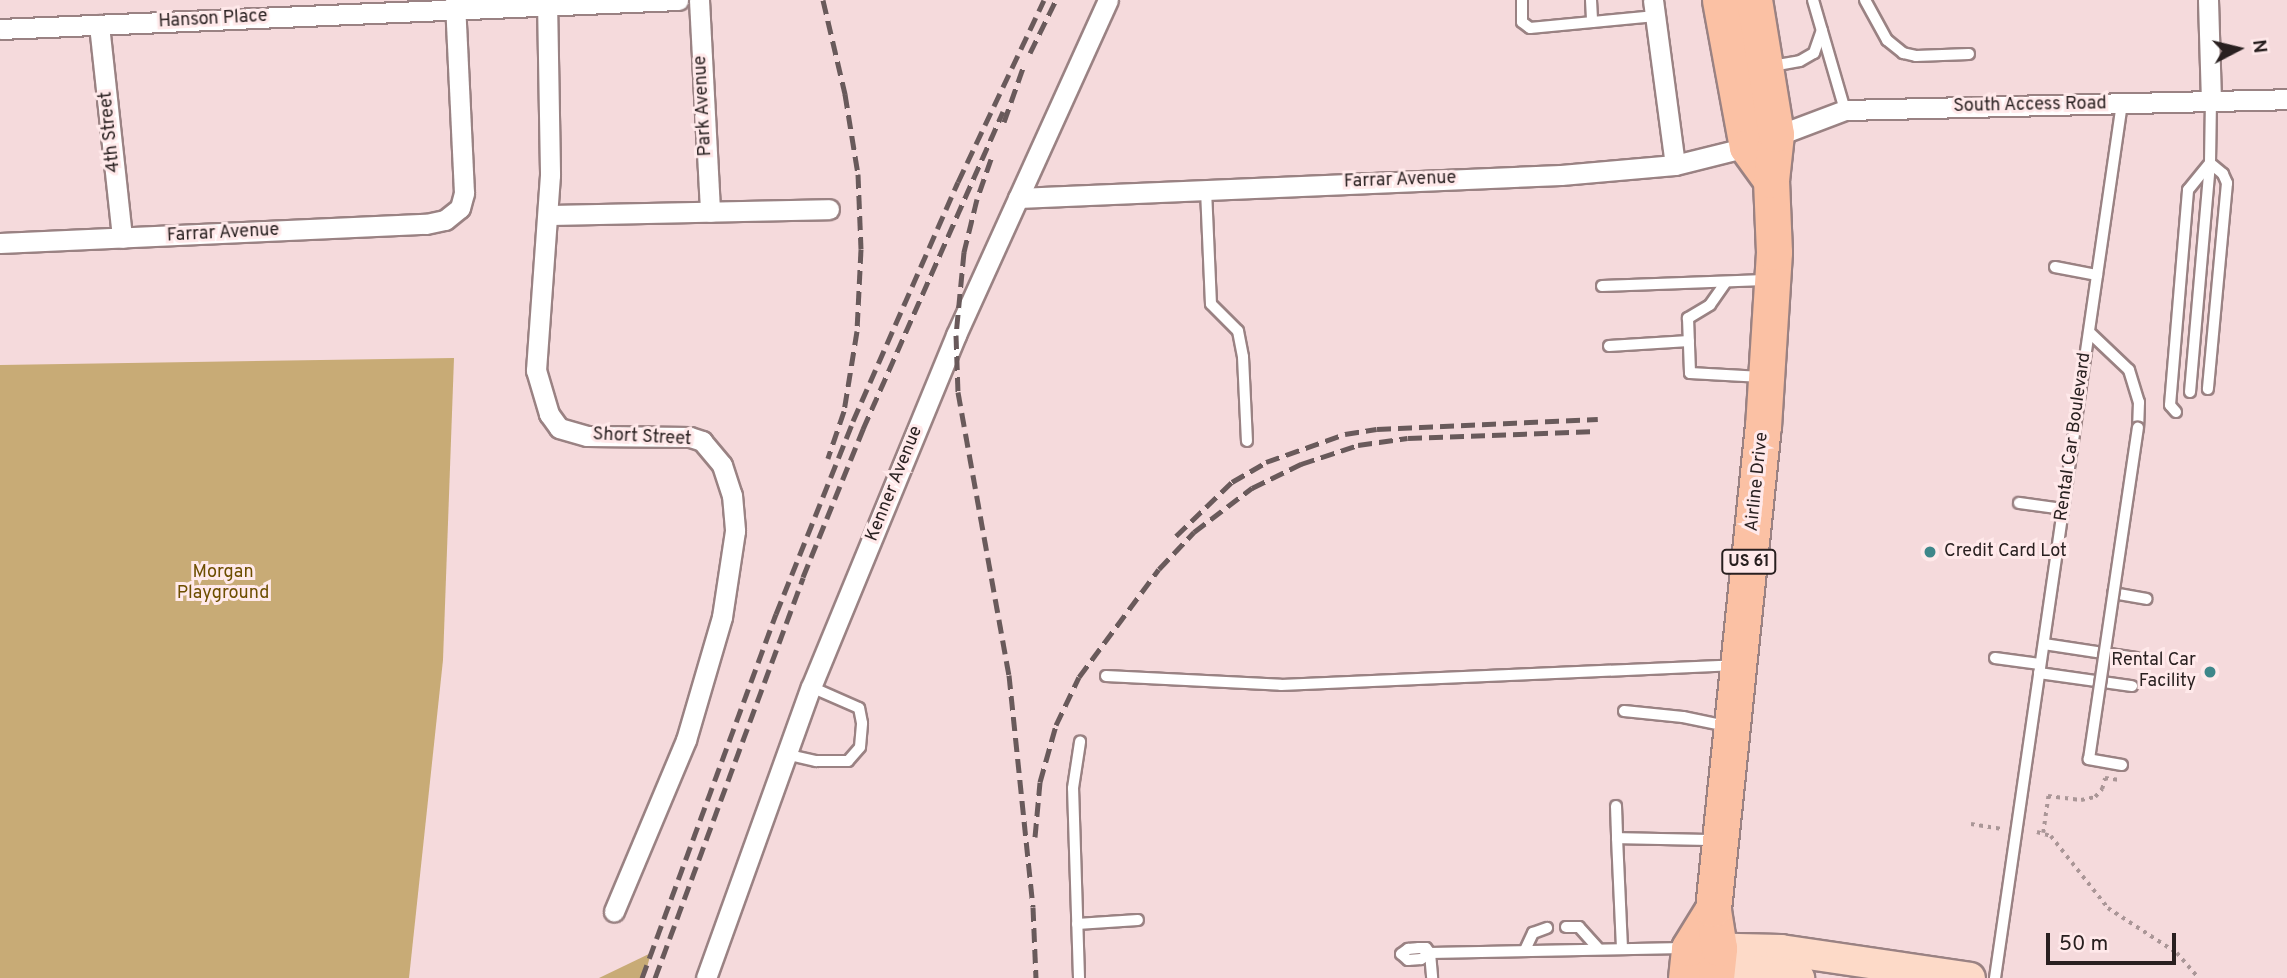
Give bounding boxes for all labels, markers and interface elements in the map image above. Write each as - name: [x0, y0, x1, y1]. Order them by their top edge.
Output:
- street label: Hanson Place: [158, 6, 268, 34]
- north arrow: [2203, 14, 2273, 84]
- text: N: [2246, 38, 2272, 55]
- street label: Park Avenue: [691, 55, 717, 157]
- street label: 4th Street: [96, 90, 126, 174]
- street label: South Access Road: [1953, 94, 2107, 118]
- street label: Farrar Avenue: [1343, 168, 1457, 194]
- street label: Farrar Avenue: [166, 220, 280, 248]
- street label: Rental Car Boulevard: [2051, 351, 2097, 523]
- street label: Kenner Avenue: [862, 423, 928, 545]
- street label: Short Street: [592, 425, 692, 451]
- street label: Airline Drive: [1742, 431, 1774, 533]
- place label: Credit Card Lot: [1944, 541, 2067, 563]
- marker: Credit Card Lot: [1922, 544, 1938, 560]
- road number: US 61: [1721, 550, 1777, 575]
- park label: Morgan Playground: [177, 563, 269, 606]
- place label: Rental Car Facility: [2111, 651, 2196, 694]
- marker: Rental Car Facility: [2202, 664, 2218, 680]
- scale bar: [2049, 918, 2178, 962]
- text: 50 m: [2059, 931, 2108, 958]

